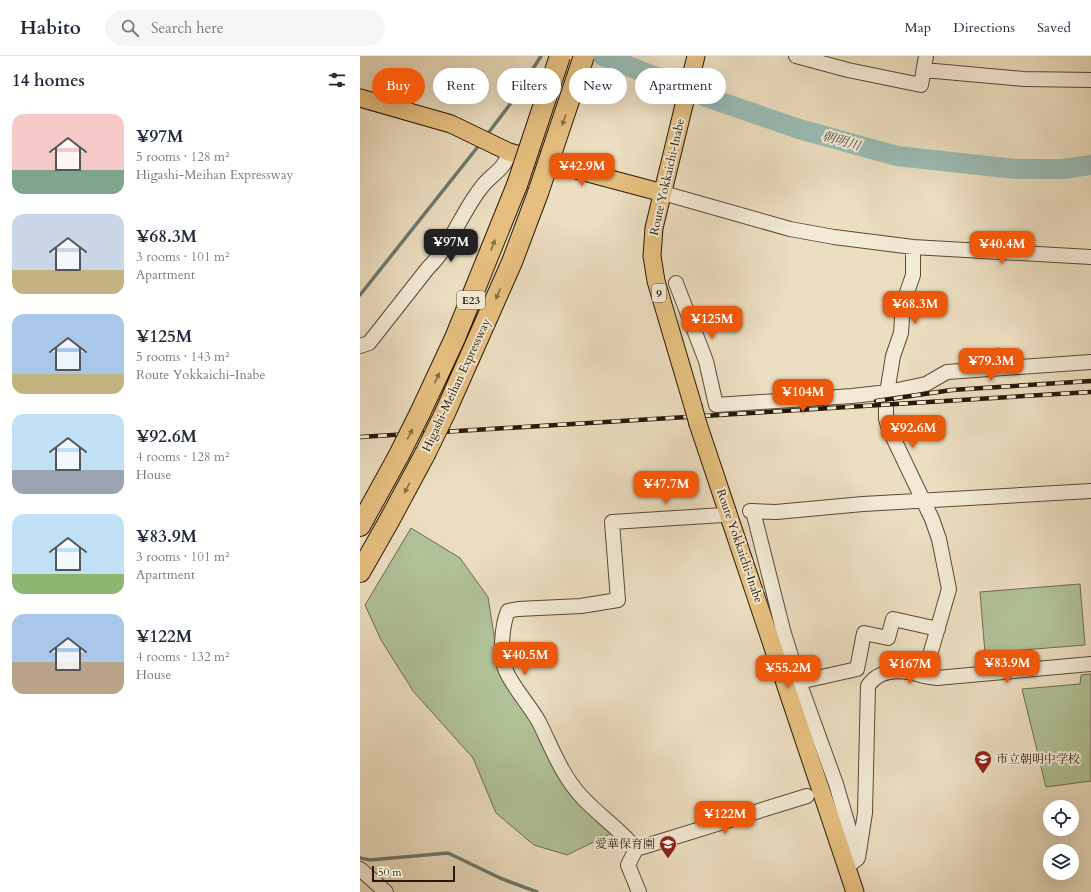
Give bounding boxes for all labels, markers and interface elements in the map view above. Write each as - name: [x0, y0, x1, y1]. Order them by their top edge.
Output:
- search box: [105, 10, 385, 46]
- text: Habito: [20, 15, 81, 41]
- icon: search: [119, 17, 141, 39]
- text: Search here: [151, 18, 224, 38]
- text: Map: [905, 18, 931, 37]
- text: Directions: [953, 18, 1015, 37]
- text: Saved: [1037, 18, 1071, 37]
- chip: Buy: [372, 68, 425, 104]
- chip: Rent: [433, 68, 489, 104]
- chip: Filters: [497, 68, 561, 104]
- chip: New: [569, 68, 627, 104]
- chip: Apartment: [635, 68, 726, 104]
- text: 14 homes: [12, 69, 85, 92]
- icon: filters: [326, 69, 348, 91]
- one-way arrow: [561, 114, 567, 126]
- street label: Route Yokkaichi-Inabe: [646, 117, 688, 237]
- text: ¥97M: [136, 125, 183, 148]
- water label: 朝明川: [820, 127, 864, 156]
- icon: home: [44, 130, 92, 178]
- text: 5 rooms · 128 m²: [136, 148, 229, 166]
- pin: ¥42.9M: [549, 153, 615, 187]
- text: ¥42.9M: [559, 157, 605, 175]
- text: Higashi-Meihan Expressway: [136, 166, 293, 184]
- text: ¥68.3M: [136, 225, 197, 248]
- pin: ¥97M: [427, 229, 475, 263]
- icon: home: [44, 230, 92, 278]
- pin: ¥40.4M: [969, 231, 1035, 265]
- text: ¥97M: [433, 233, 469, 251]
- text: ¥40.4M: [979, 235, 1025, 253]
- one-way arrow: [491, 239, 497, 251]
- text: 3 rooms · 101 m²: [136, 248, 229, 266]
- text: Apartment: [136, 266, 195, 284]
- road number: 9: [652, 284, 666, 302]
- one-way arrow: [495, 288, 502, 300]
- road number: E23: [457, 291, 485, 309]
- pin: ¥68.3M: [882, 291, 948, 325]
- text: ¥68.3M: [892, 295, 938, 313]
- pin: ¥125M: [684, 306, 740, 340]
- text: ¥125M: [691, 310, 733, 328]
- street label: Higashi-Meihan Expressway: [418, 315, 494, 454]
- text: ¥125M: [136, 325, 192, 348]
- icon: home: [44, 330, 92, 378]
- text: 5 rooms · 143 m²: [136, 348, 229, 366]
- pin: ¥79.3M: [958, 348, 1024, 382]
- text: ¥79.3M: [968, 352, 1014, 370]
- text: Route Yokkaichi-Inabe: [136, 366, 265, 384]
- one-way arrow: [434, 372, 440, 383]
- pin: ¥104M: [775, 379, 831, 413]
- text: ¥104M: [782, 383, 824, 401]
- pin: ¥92.6M: [880, 415, 946, 449]
- text: ¥92.6M: [890, 419, 936, 437]
- text: ¥92.6M: [136, 425, 197, 448]
- one-way arrow: [406, 428, 413, 440]
- icon: home: [44, 430, 92, 478]
- text: 4 rooms · 128 m²: [136, 448, 229, 466]
- text: House: [136, 466, 171, 484]
- pin: ¥47.7M: [633, 471, 699, 505]
- text: ¥47.7M: [643, 475, 689, 493]
- one-way arrow: [403, 482, 410, 494]
- street label: Route Yokkaichi-Inabe: [713, 487, 767, 605]
- text: ¥83.9M: [136, 525, 197, 548]
- icon: home: [44, 530, 92, 578]
- text: 3 rooms · 101 m²: [136, 548, 229, 566]
- text: Apartment: [136, 566, 195, 584]
- text: ¥122M: [136, 625, 192, 648]
- icon: home: [44, 630, 92, 678]
- pin: ¥40.5M: [492, 642, 558, 676]
- text: ¥40.5M: [502, 646, 548, 664]
- text: 4 rooms · 132 m²: [136, 648, 229, 666]
- pin: ¥83.9M: [974, 650, 1040, 684]
- pin: ¥167M: [882, 651, 938, 685]
- text: ¥83.9M: [984, 654, 1030, 672]
- pin: ¥55.2M: [755, 655, 821, 689]
- text: ¥167M: [889, 655, 931, 673]
- text: ¥55.2M: [765, 659, 811, 677]
- text: House: [136, 666, 171, 684]
- school or university icon: 市立朝明中学校: [973, 749, 993, 774]
- place label: 市立朝明中学校: [996, 751, 1080, 767]
- map controls: [1043, 800, 1079, 880]
- button: locate: [1043, 800, 1079, 836]
- pin: ¥122M: [697, 801, 753, 835]
- text: ¥122M: [704, 805, 746, 823]
- school or university icon: 愛華保育園: [658, 834, 678, 859]
- place label: 愛華保育園: [595, 836, 655, 852]
- button: layers: [1043, 844, 1079, 880]
- scale bar: [372, 864, 455, 883]
- text: 50 m: [378, 865, 402, 880]

